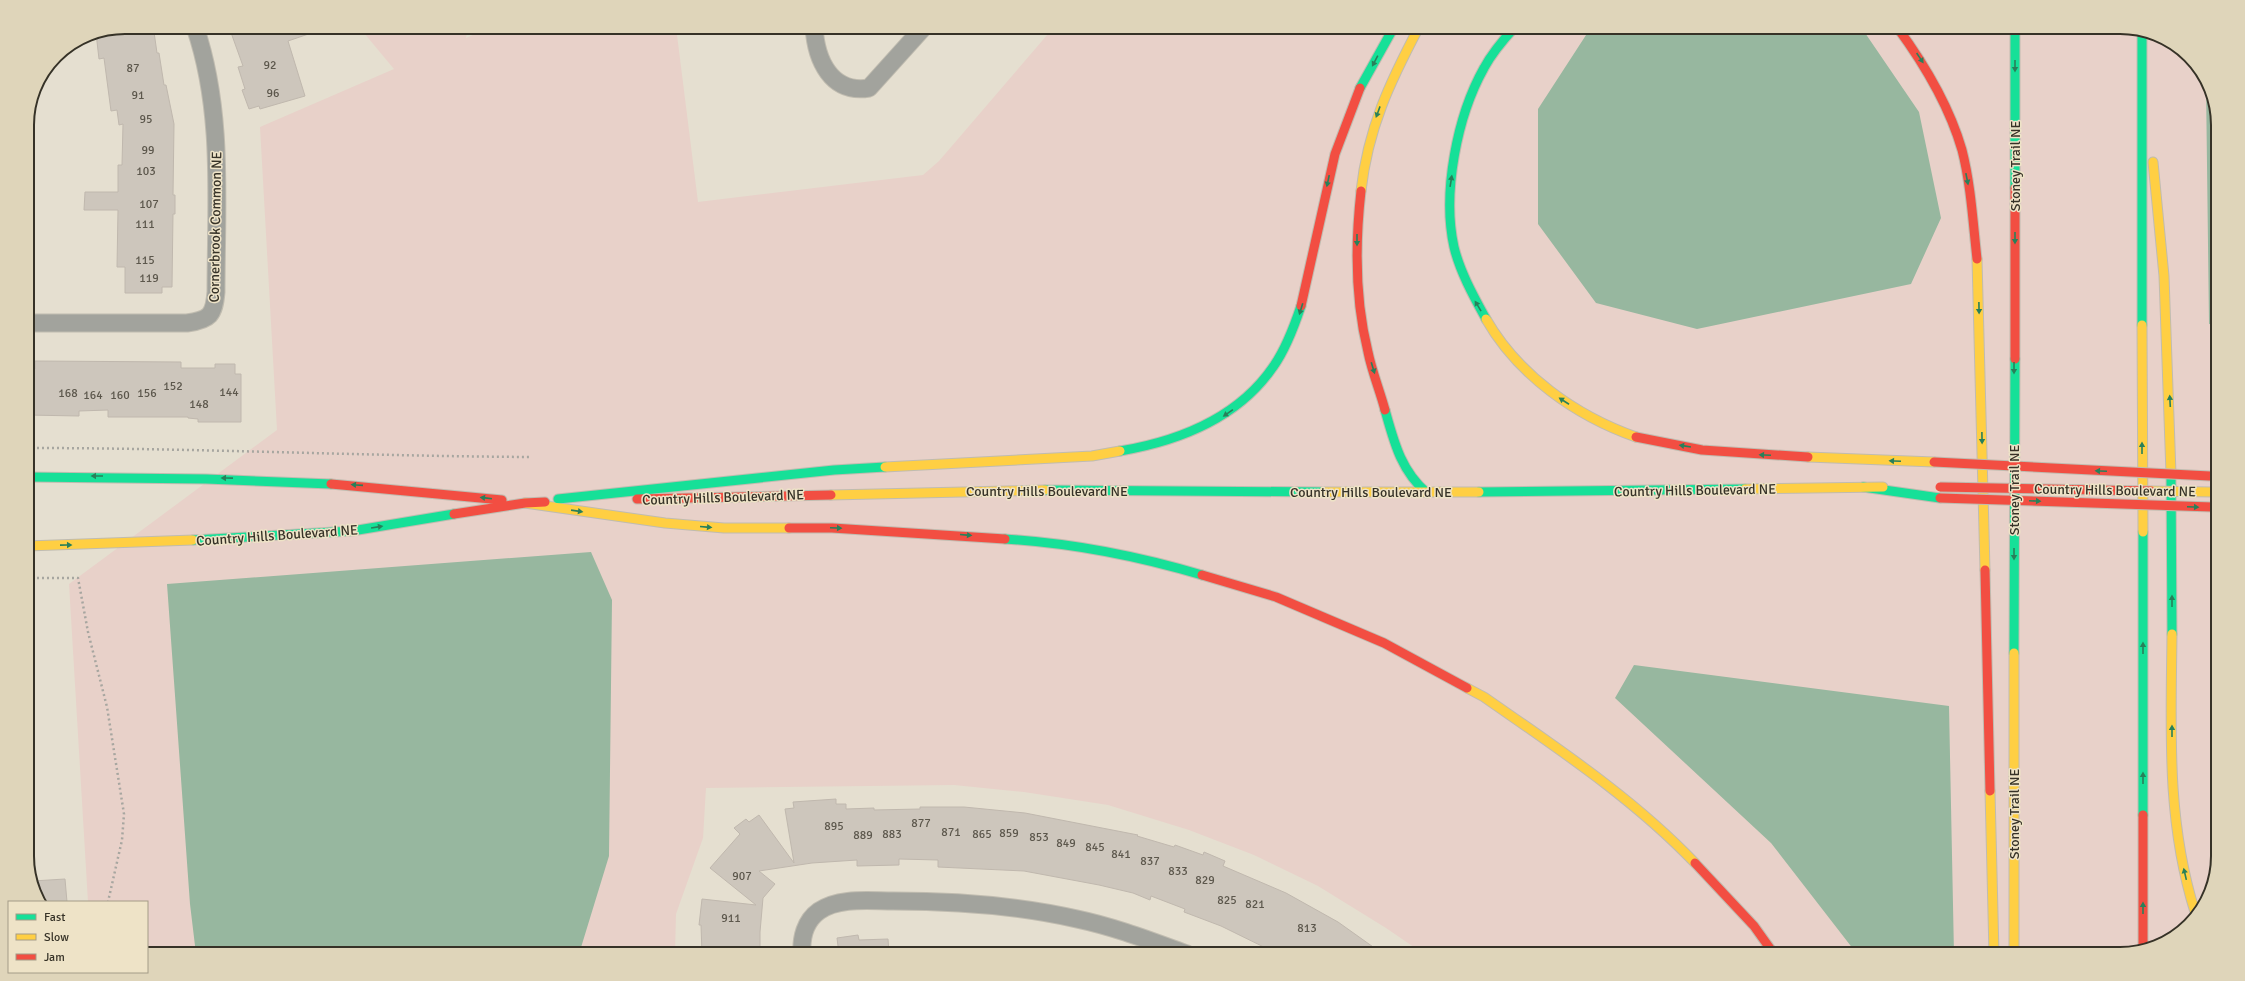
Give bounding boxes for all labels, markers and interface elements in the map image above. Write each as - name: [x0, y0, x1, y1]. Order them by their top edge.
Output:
- one-way arrow: [1916, 53, 1924, 64]
- one-way arrow: [1372, 55, 1378, 67]
- house number: 92: [264, 58, 276, 73]
- one-way arrow: [2012, 60, 2018, 73]
- house number: 87: [127, 61, 139, 76]
- house number: 96: [267, 86, 279, 101]
- house number: 91: [132, 88, 144, 103]
- one-way arrow: [1375, 107, 1381, 119]
- house number: 95: [140, 112, 152, 127]
- street label: Stoney Trail NE: [2007, 121, 2024, 211]
- house number: 99: [142, 143, 154, 158]
- street label: Cornerbrook Common NE: [206, 151, 225, 303]
- house number: 103: [136, 164, 156, 179]
- one-way arrow: [1964, 172, 1970, 185]
- one-way arrow: [1324, 175, 1330, 188]
- one-way arrow: [1448, 175, 1454, 187]
- house number: 107: [139, 197, 159, 212]
- house number: 111: [135, 217, 155, 232]
- one-way arrow: [2012, 232, 2018, 245]
- one-way arrow: [1354, 234, 1360, 247]
- house number: 115: [135, 253, 155, 268]
- house number: 119: [139, 271, 159, 286]
- one-way arrow: [1474, 300, 1481, 312]
- one-way arrow: [1976, 302, 1982, 315]
- one-way arrow: [1298, 303, 1304, 315]
- one-way arrow: [2011, 362, 2017, 375]
- one-way arrow: [1370, 363, 1376, 375]
- house number: 152: [163, 379, 183, 394]
- house number: 144: [219, 385, 239, 400]
- house number: 168: [58, 386, 78, 401]
- house number: 156: [137, 386, 157, 401]
- house number: 164: [83, 388, 103, 403]
- house number: 160: [110, 388, 130, 403]
- one-way arrow: [2166, 395, 2173, 407]
- house number: 148: [189, 397, 209, 412]
- one-way arrow: [1558, 397, 1570, 404]
- one-way arrow: [1223, 409, 1234, 417]
- one-way arrow: [1979, 432, 1985, 445]
- one-way arrow: [2139, 441, 2145, 454]
- one-way arrow: [1679, 443, 1691, 449]
- street label: Stoney Trail NE: [2006, 445, 2023, 535]
- one-way arrow: [1759, 451, 1771, 458]
- one-way arrow: [1889, 457, 1901, 464]
- one-way arrow: [2095, 467, 2107, 474]
- one-way arrow: [90, 473, 103, 479]
- one-way arrow: [221, 475, 233, 482]
- street label: Country Hills Boulevard NE: [1614, 481, 1776, 500]
- street label: Country Hills Boulevard NE: [2034, 481, 2196, 500]
- one-way arrow: [351, 482, 363, 489]
- street label: Country Hills Boulevard NE: [966, 483, 1128, 500]
- street label: Country Hills Boulevard NE: [1290, 484, 1452, 501]
- street label: Country Hills Boulevard NE: [642, 486, 804, 509]
- one-way arrow: [480, 495, 492, 501]
- one-way arrow: [2029, 498, 2042, 504]
- one-way arrow: [2187, 503, 2199, 510]
- one-way arrow: [571, 508, 583, 514]
- street label: Country Hills Boulevard NE: [196, 521, 359, 550]
- one-way arrow: [371, 524, 384, 530]
- one-way arrow: [700, 524, 712, 530]
- one-way arrow: [830, 525, 843, 531]
- one-way arrow: [960, 532, 972, 539]
- one-way arrow: [60, 542, 73, 548]
- one-way arrow: [2011, 548, 2017, 561]
- one-way arrow: [2169, 594, 2175, 607]
- one-way arrow: [2140, 641, 2146, 654]
- one-way arrow: [2169, 724, 2175, 737]
- street label: Stoney Trail NE: [2006, 769, 2023, 859]
- one-way arrow: [2140, 771, 2146, 784]
- house number: 877: [911, 816, 931, 831]
- house number: 895: [824, 819, 844, 834]
- house number: 871: [941, 825, 961, 840]
- house number: 859: [999, 826, 1019, 841]
- house number: 883: [882, 827, 902, 842]
- house number: 865: [972, 827, 992, 842]
- house number: 889: [853, 828, 873, 843]
- house number: 853: [1029, 830, 1049, 845]
- house number: 849: [1056, 836, 1076, 851]
- house number: 845: [1085, 840, 1105, 855]
- house number: 841: [1111, 847, 1131, 862]
- house number: 837: [1140, 854, 1160, 869]
- house number: 833: [1168, 864, 1188, 879]
- one-way arrow: [2182, 868, 2188, 880]
- house number: 907: [732, 869, 752, 884]
- house number: 829: [1195, 873, 1215, 888]
- house number: 825: [1217, 893, 1237, 908]
- house number: 821: [1245, 897, 1265, 912]
- legend: [8, 901, 148, 973]
- one-way arrow: [2140, 901, 2146, 914]
- text: Fast: [44, 910, 65, 925]
- house number: 911: [721, 911, 741, 926]
- house number: 813: [1297, 921, 1317, 936]
- text: Slow: [44, 930, 69, 945]
- text: Jam: [44, 950, 65, 965]

